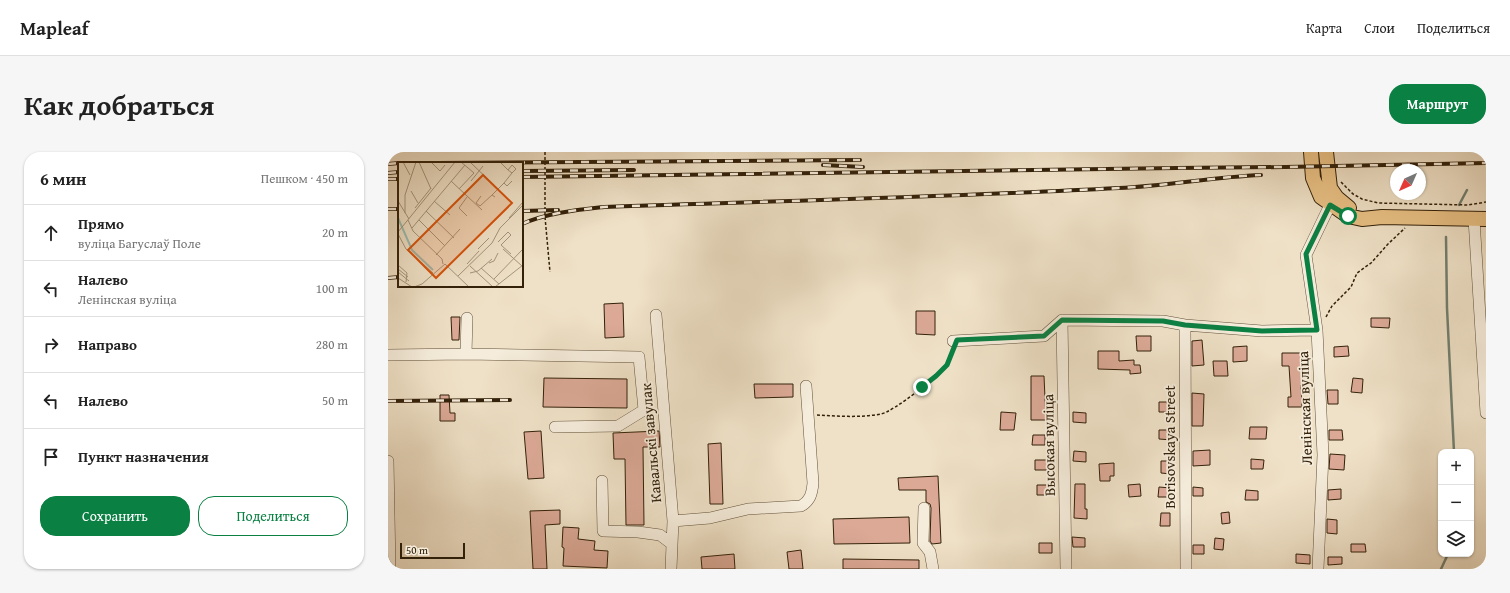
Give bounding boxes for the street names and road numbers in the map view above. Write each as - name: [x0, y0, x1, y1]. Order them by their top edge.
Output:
- street label: Ленінская вуліца: [1292, 350, 1317, 465]
- street label: Кавальскі завулак: [635, 382, 666, 504]
- street label: Borisovskaya Street: [1159, 385, 1180, 509]
- street label: Высокая вуліца: [1037, 393, 1060, 496]

